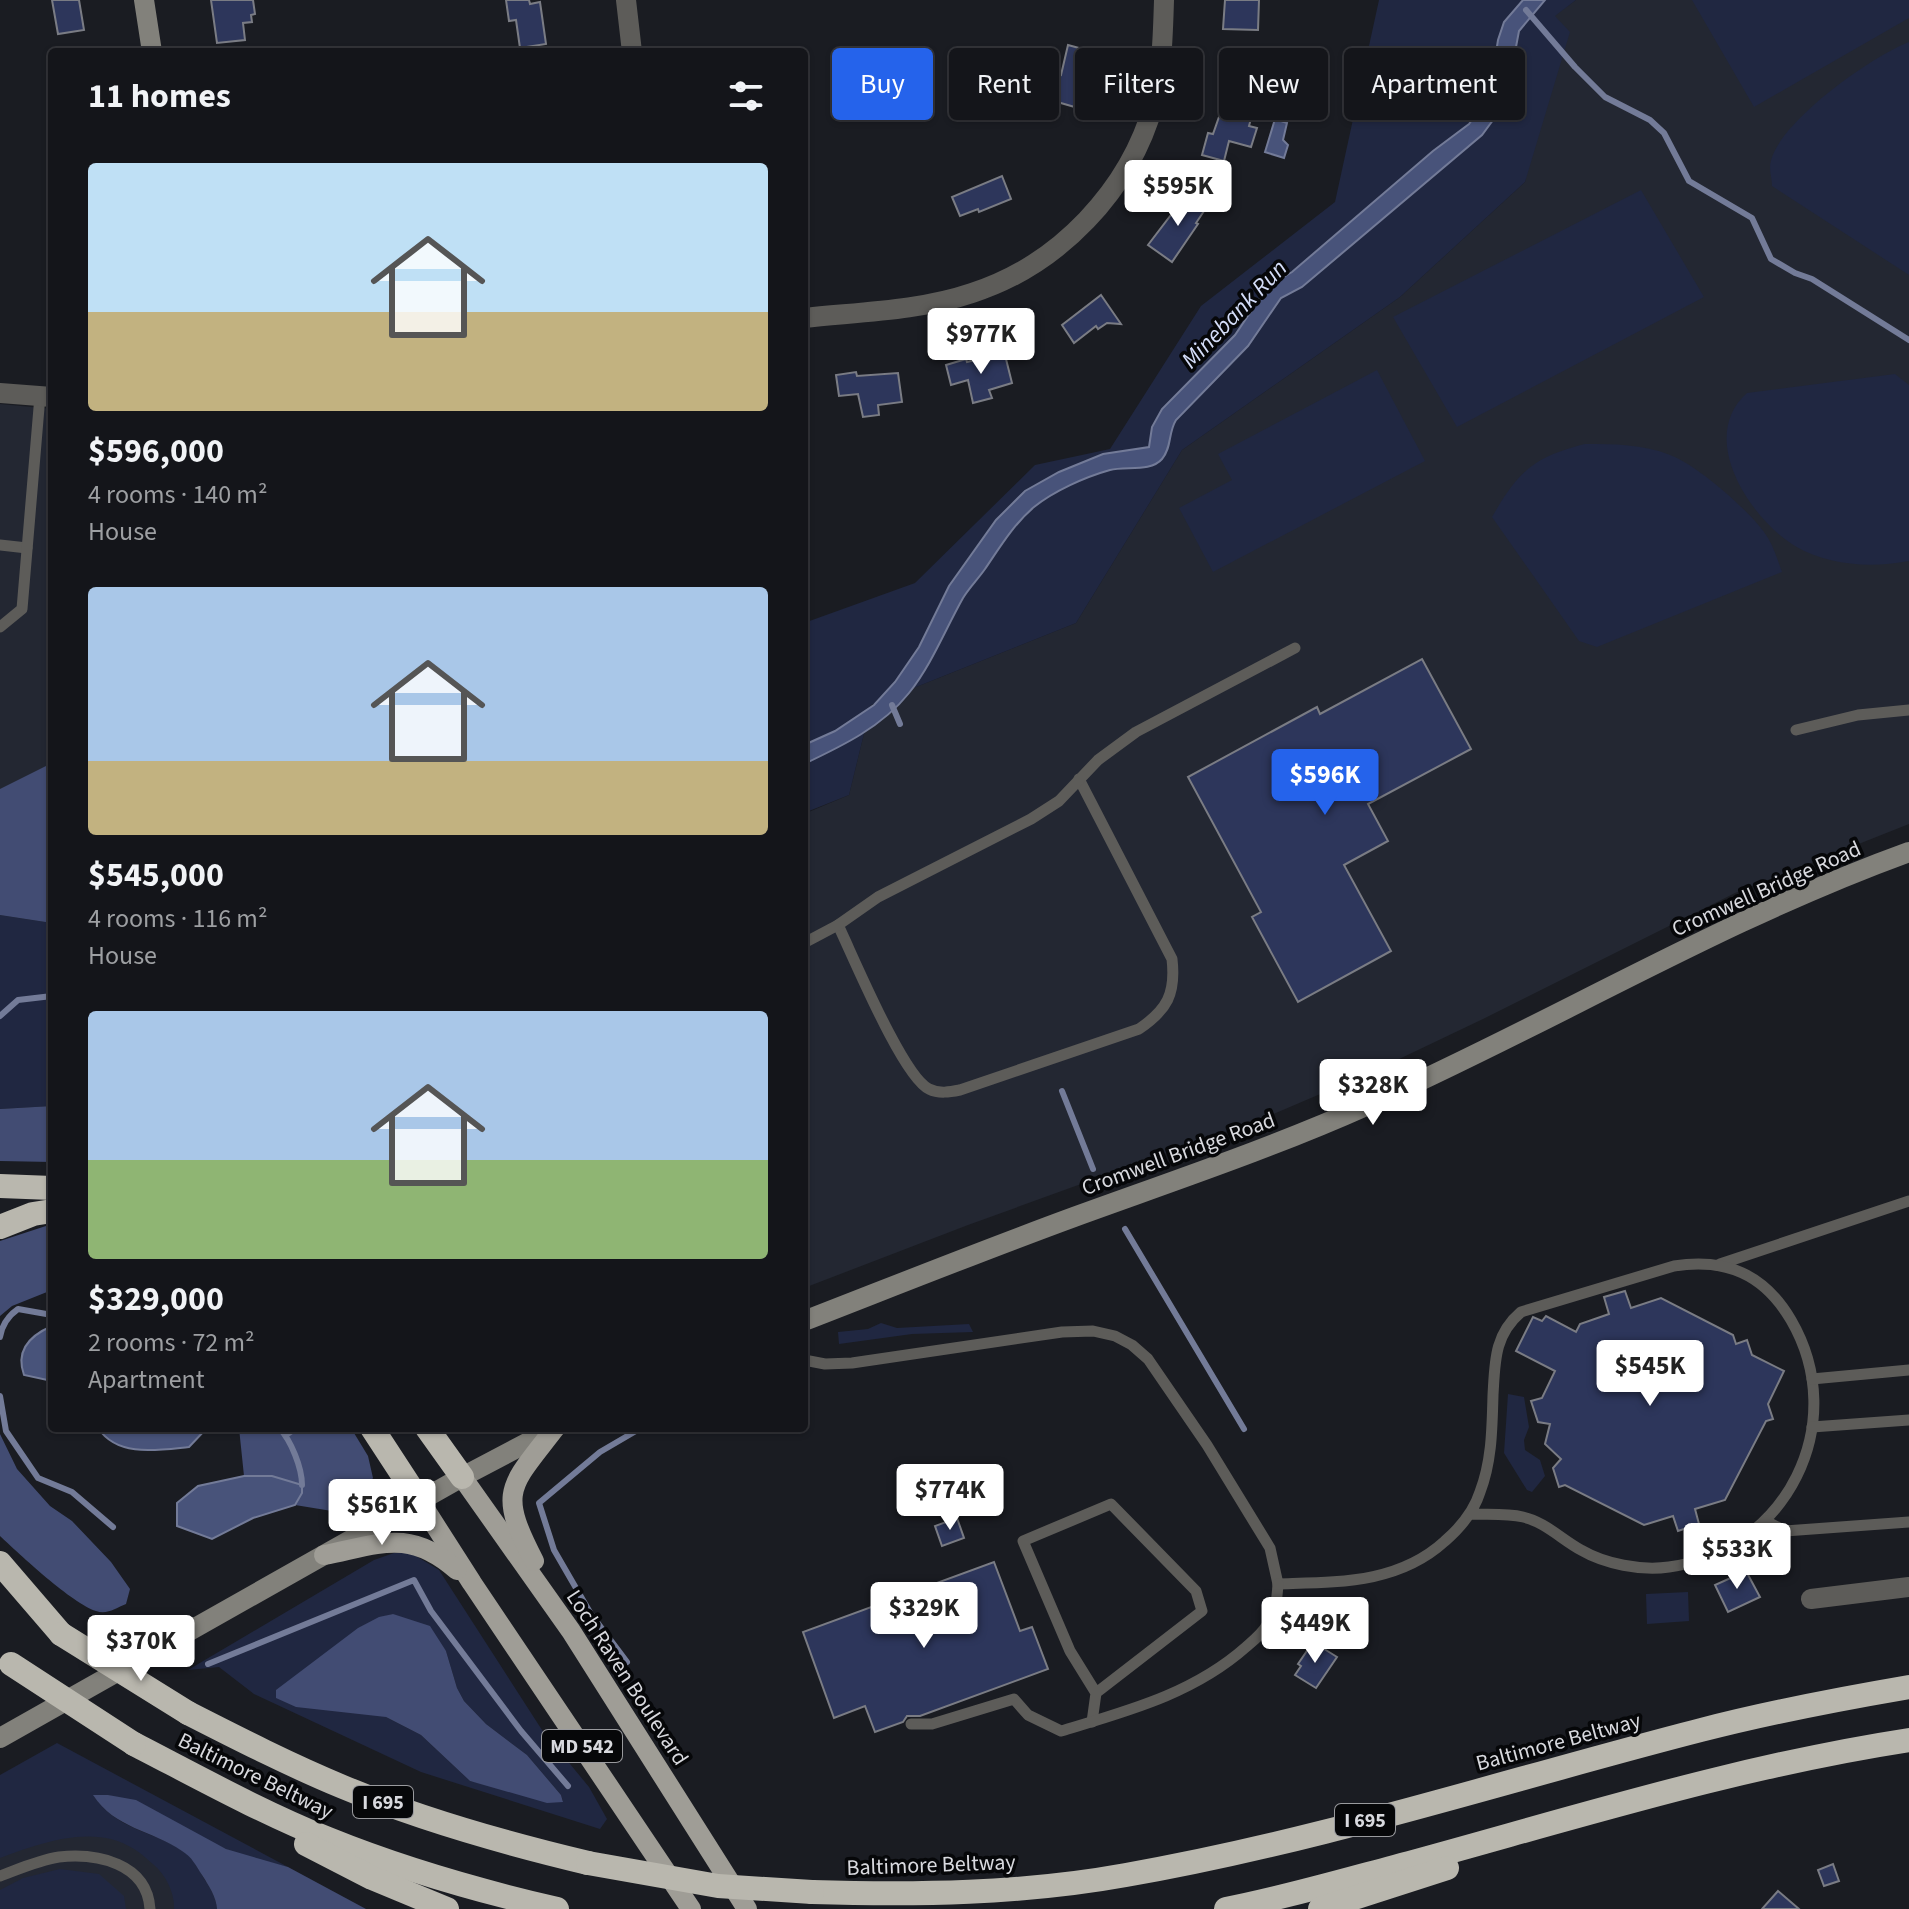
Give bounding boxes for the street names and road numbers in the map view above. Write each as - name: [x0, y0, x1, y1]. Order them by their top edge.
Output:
- street label: Cromwell Bridge Road: [1667, 833, 1866, 945]
- street label: Cromwell Bridge Road: [1077, 1104, 1280, 1204]
- street label: Loch Raven Boulevard: [558, 1583, 696, 1772]
- street label: Baltimore Beltway: [1472, 1704, 1645, 1779]
- street label: Baltimore Beltway: [172, 1724, 339, 1828]
- road number: MD 542: [542, 1730, 622, 1762]
- road number: I 695: [353, 1786, 413, 1818]
- road number: I 695: [1335, 1804, 1395, 1836]
- street label: Baltimore Beltway: [846, 1846, 1017, 1884]

